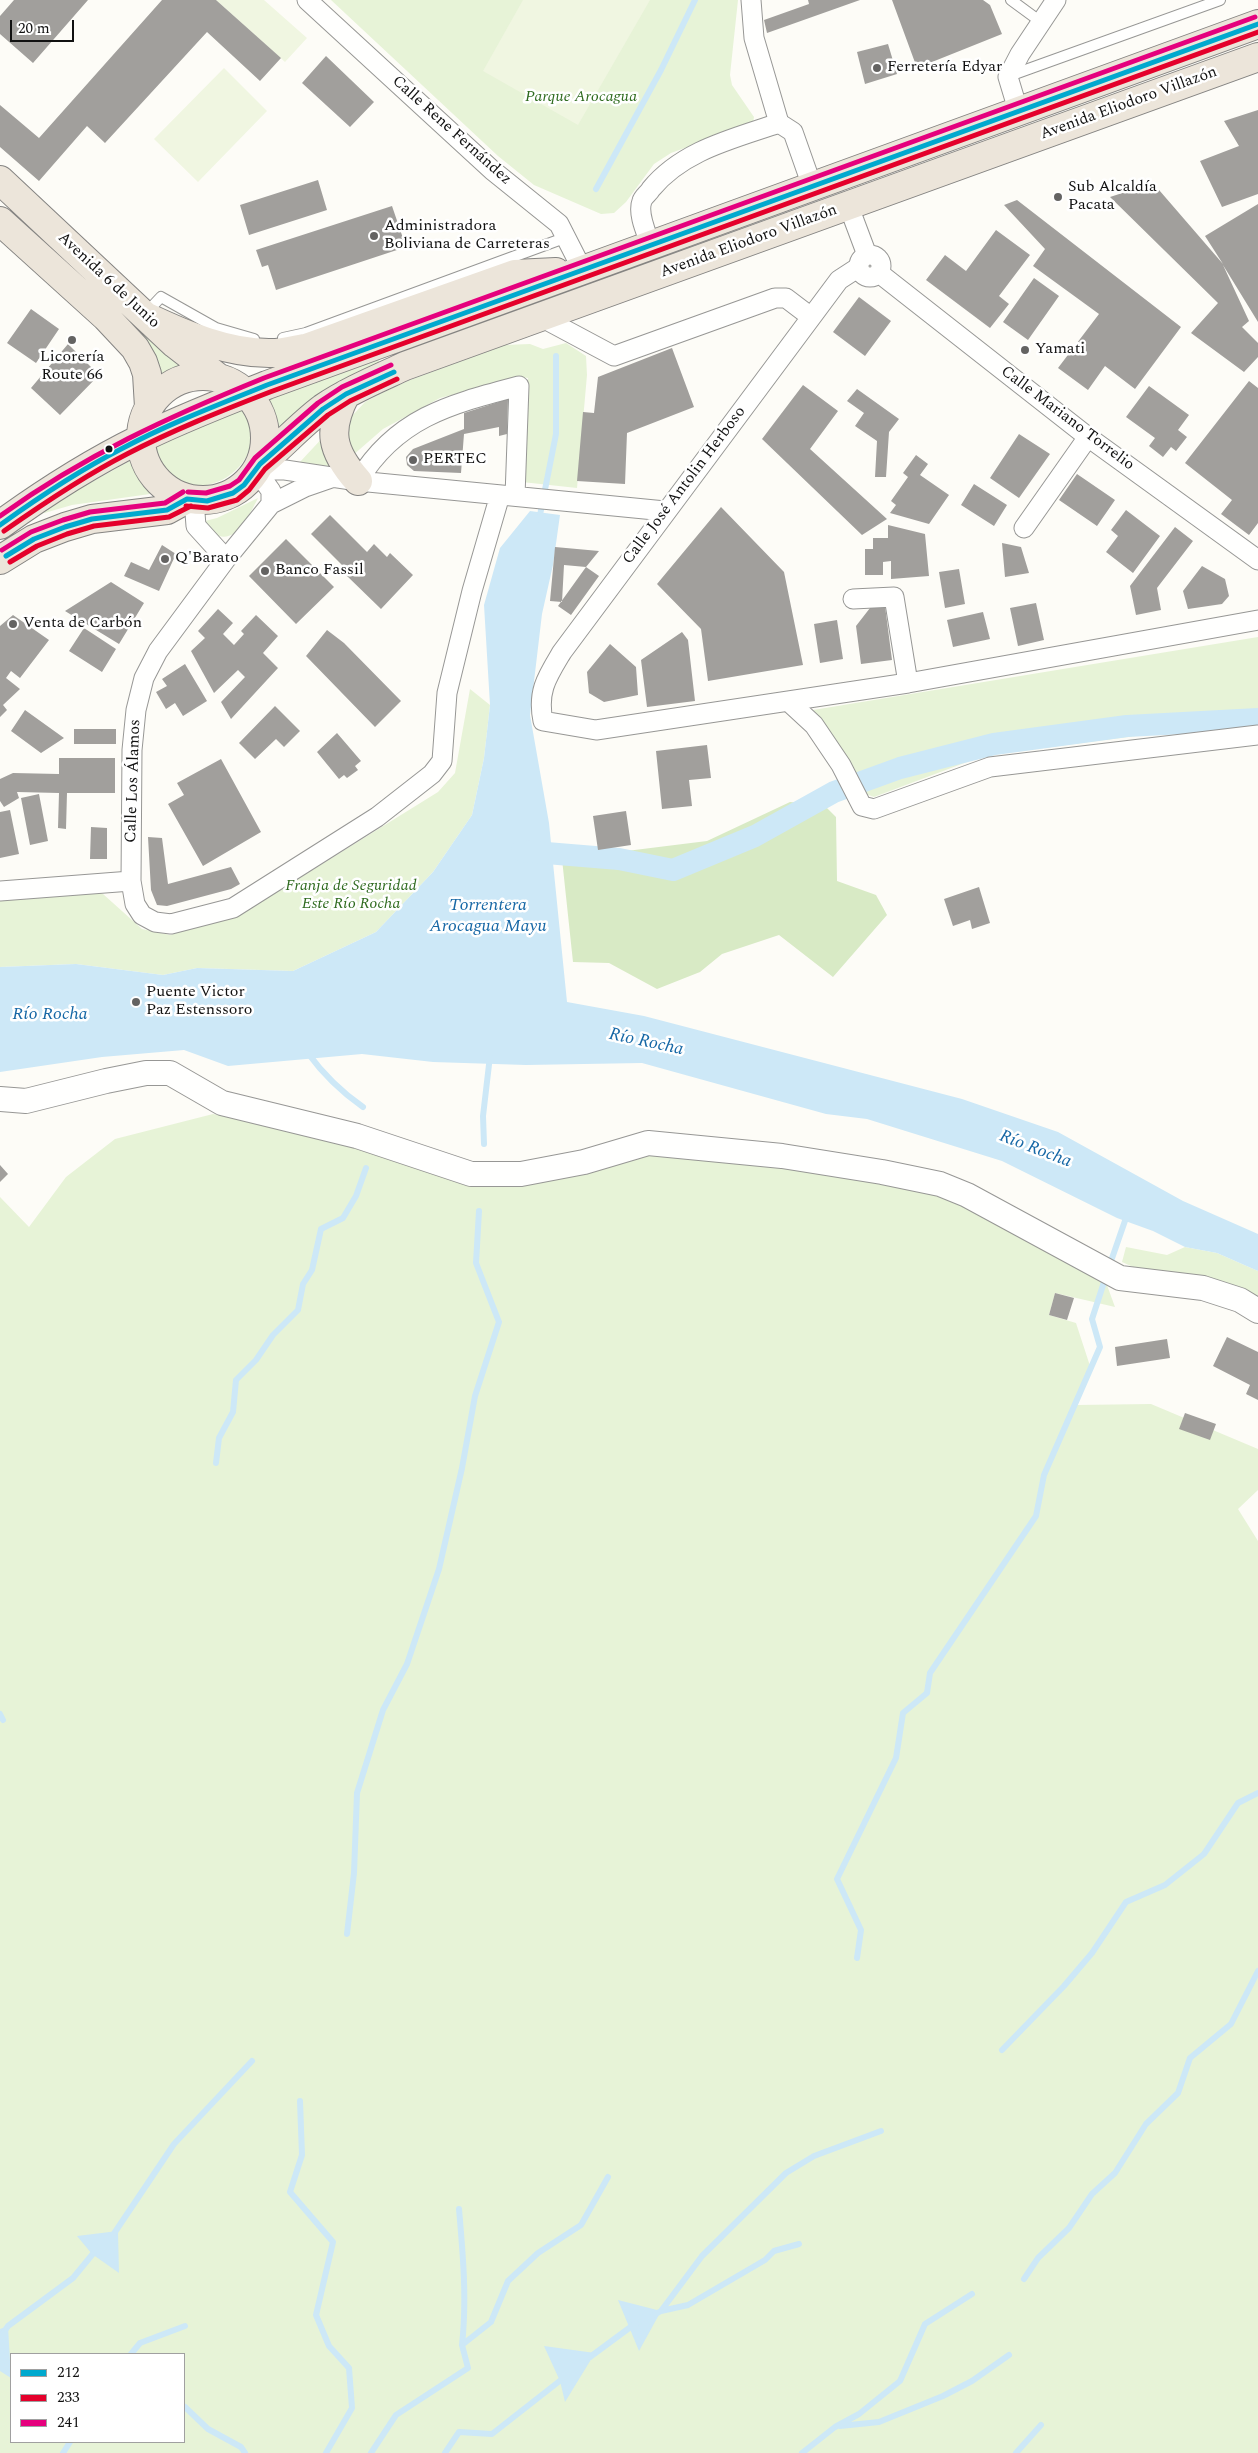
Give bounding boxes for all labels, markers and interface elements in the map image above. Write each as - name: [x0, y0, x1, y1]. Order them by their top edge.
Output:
- scale bar: [12, 10, 76, 42]
- text: 20 m: [18, 17, 50, 40]
- place label: Ferretería Edyar: [887, 58, 1002, 78]
- marker: Ferretería Edyar: [871, 62, 883, 74]
- street label: Avenida Eliodoro Villazón: [1038, 63, 1220, 145]
- street label: Calle Rene Fernández: [387, 72, 515, 190]
- park label: Parque Arocagua: [525, 88, 637, 108]
- place label: Sub Alcaldía Pacata: [1068, 178, 1157, 216]
- marker: Sub Alcaldía Pacata: [1052, 191, 1064, 203]
- street label: Avenida Eliodoro Villazón: [658, 201, 840, 283]
- place label: Administradora Boliviana de Carreteras: [384, 217, 550, 255]
- street label: Avenida 6 de Junio: [53, 229, 163, 333]
- marker: Administradora Boliviana de Carreteras: [368, 230, 380, 242]
- marker: Licorería Route 66: [66, 334, 78, 346]
- place label: Yamati: [1035, 340, 1085, 360]
- marker: Yamati: [1019, 344, 1031, 356]
- place label: Licorería Route 66: [40, 348, 104, 386]
- street label: Calle Mariano Torrelio: [996, 363, 1138, 475]
- street label: Calle José Antolin Herboso: [619, 403, 751, 569]
- unlabelled marker: [104, 444, 114, 454]
- place label: PERTEC: [423, 450, 487, 470]
- marker: PERTEC: [407, 454, 419, 466]
- place label: Q'Barato: [175, 549, 239, 569]
- marker: Q'Barato: [159, 553, 171, 565]
- place label: Banco Fassil: [275, 561, 364, 581]
- marker: Banco Fassil: [259, 565, 271, 577]
- place label: Venta de Carbón: [23, 614, 142, 634]
- marker: Venta de Carbón: [7, 618, 19, 630]
- street label: Calle Los Álamos: [122, 719, 146, 843]
- park label: Franja de Seguridad Este Río Rocha: [285, 877, 417, 915]
- water label: Torrentera Arocagua Mayu: [429, 895, 547, 938]
- place label: Puente Victor Paz Estenssoro: [146, 983, 252, 1021]
- marker: Puente Victor Paz Estenssoro: [130, 996, 142, 1008]
- water label: Río Rocha: [12, 1004, 88, 1026]
- water label: Río Rocha: [607, 1025, 685, 1061]
- water label: Río Rocha: [996, 1126, 1074, 1174]
- legend: [10, 2353, 185, 2443]
- text: 212: [57, 2361, 80, 2384]
- text: 233: [57, 2386, 80, 2409]
- text: 241: [57, 2411, 80, 2434]

